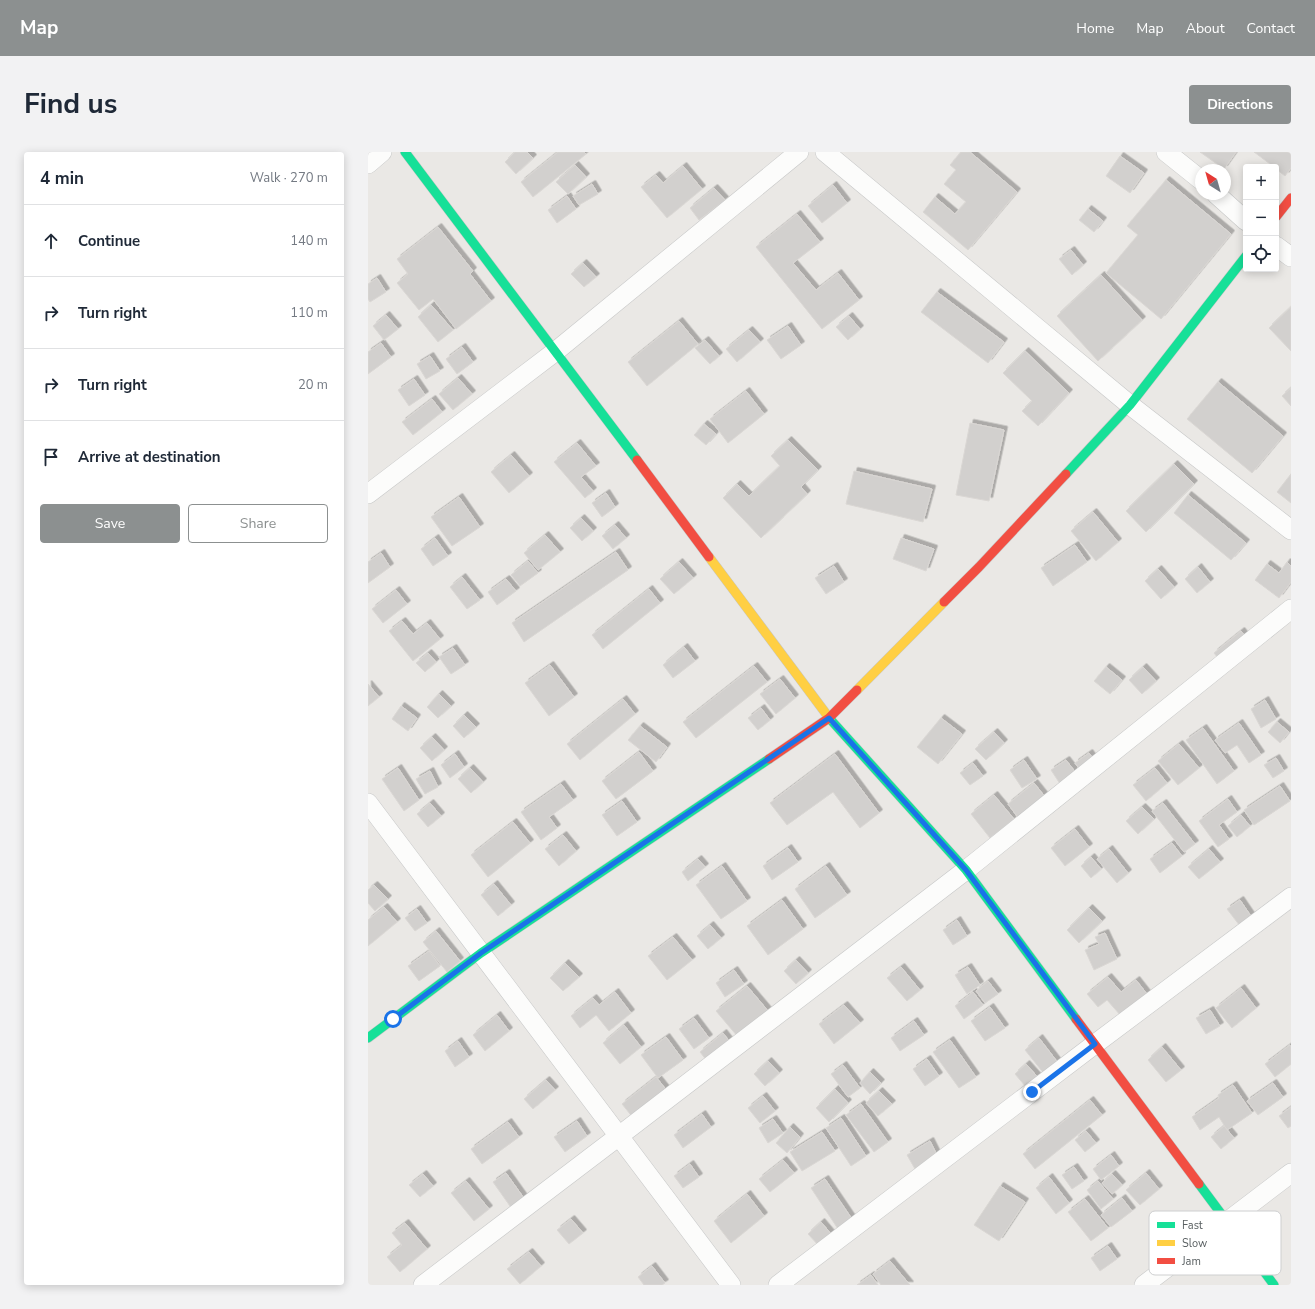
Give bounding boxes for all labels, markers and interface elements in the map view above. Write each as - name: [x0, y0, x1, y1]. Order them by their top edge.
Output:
- text: Map: [20, 15, 58, 41]
- text: Home: [1076, 19, 1114, 38]
- text: Map: [1136, 19, 1164, 38]
- text: About: [1186, 19, 1225, 38]
- text: Contact: [1247, 19, 1295, 38]
- text: Find us: [24, 85, 118, 123]
- button: Directions: [1189, 85, 1291, 124]
- north arrow: [1195, 164, 1231, 200]
- map controls: [1243, 164, 1279, 272]
- button: +: [1243, 164, 1279, 200]
- text: 4 min: [40, 167, 84, 190]
- text: Walk · 270 m: [250, 169, 328, 187]
- button: −: [1243, 200, 1279, 236]
- icon: ahead: [40, 230, 62, 252]
- text: Continue: [78, 231, 140, 251]
- text: 140 m: [290, 232, 328, 250]
- button: locate: [1243, 236, 1279, 272]
- icon: right: [40, 302, 62, 324]
- text: Turn right: [78, 303, 147, 323]
- text: 110 m: [290, 304, 328, 322]
- icon: right: [40, 374, 62, 396]
- text: Turn right: [78, 375, 147, 395]
- text: 20 m: [298, 376, 328, 394]
- icon: arrive: [40, 446, 62, 468]
- text: Arrive at destination: [78, 447, 221, 467]
- button: Save: [40, 504, 180, 543]
- button: Share: [188, 504, 328, 543]
- route start: [384, 1010, 402, 1028]
- route end: [1023, 1083, 1041, 1101]
- legend: [1149, 1211, 1281, 1275]
- text: Fast: [1182, 1218, 1203, 1233]
- text: Slow: [1182, 1236, 1207, 1251]
- text: Jam: [1181, 1254, 1201, 1269]

